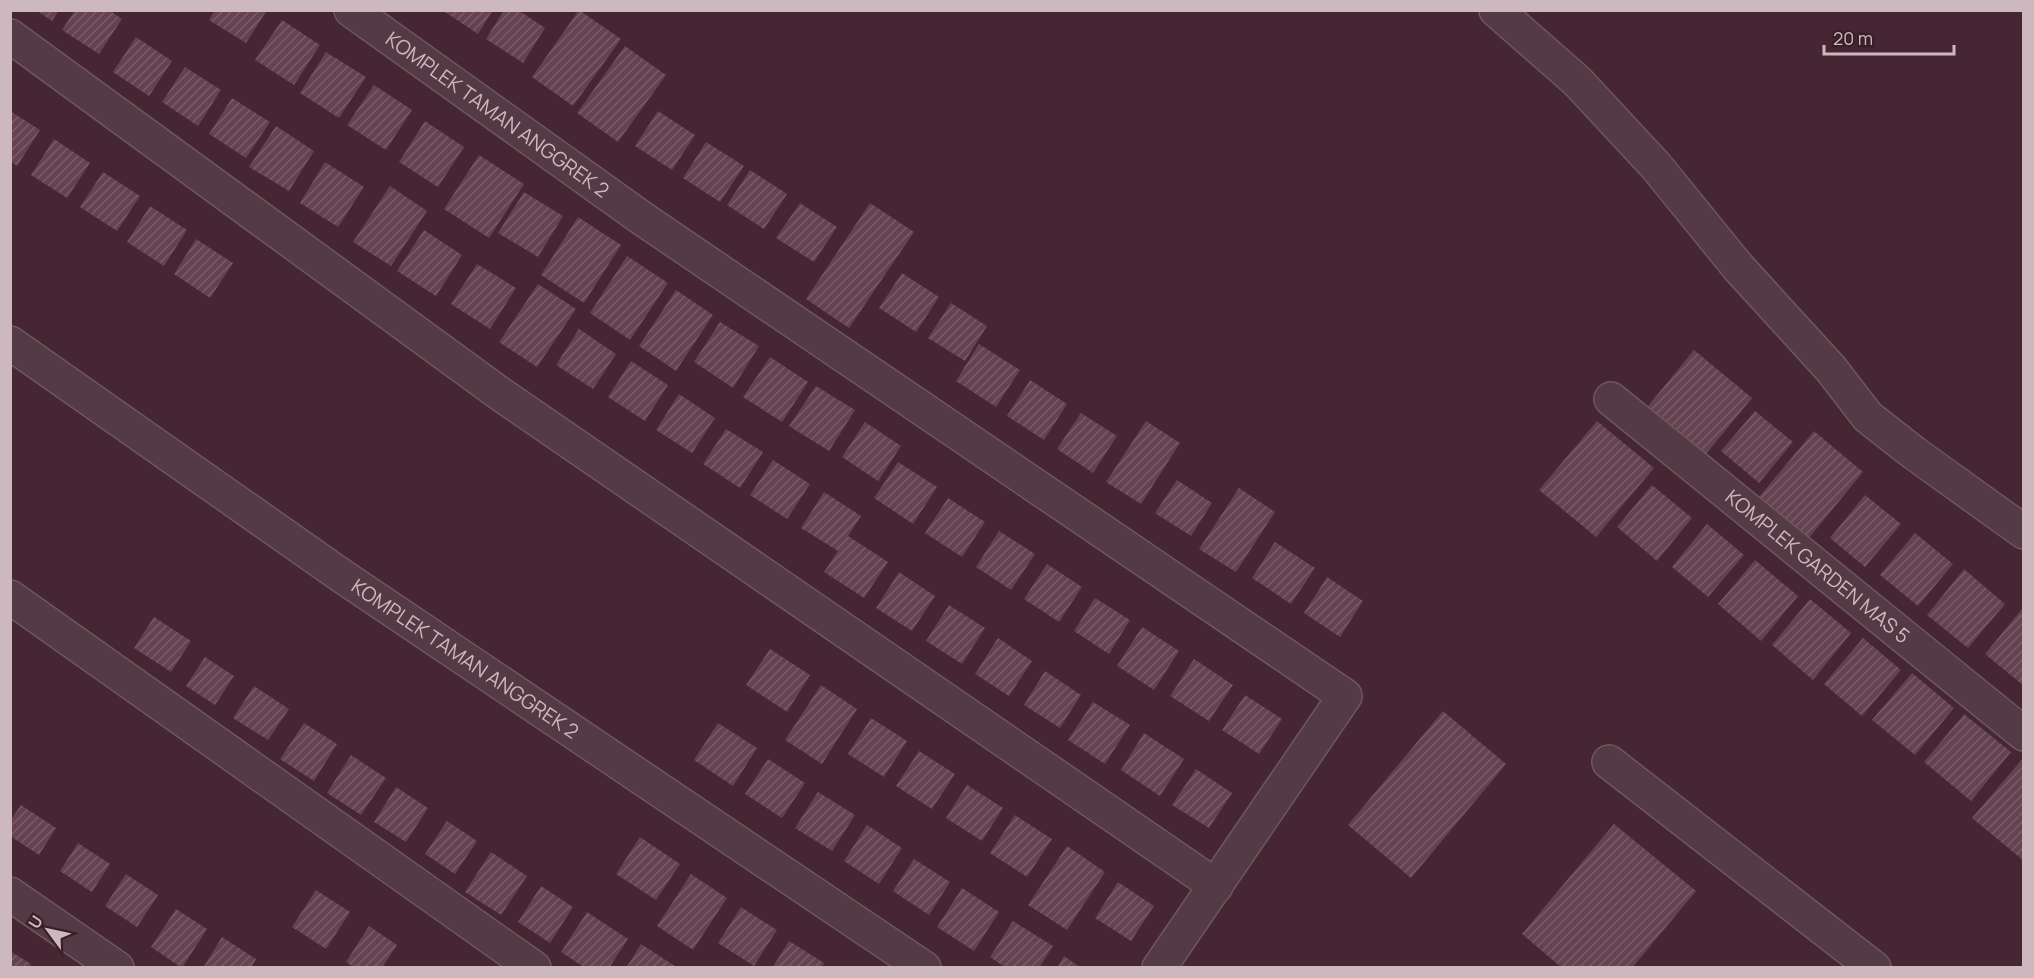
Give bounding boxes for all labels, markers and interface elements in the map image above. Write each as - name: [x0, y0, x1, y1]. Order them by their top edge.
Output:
- scale bar: [1824, 18, 1954, 56]
- street label: KOMPLEK TAMAN ANGGREK 2: [381, 25, 615, 204]
- text: 20 m: [1833, 26, 1873, 50]
- street label: KOMPLEK GARDEN MAS 5: [1720, 483, 1916, 649]
- street label: KOMPLEK TAMAN ANGGREK 2: [346, 572, 584, 745]
- north arrow: [18, 900, 78, 960]
- text: U: [23, 911, 48, 933]

